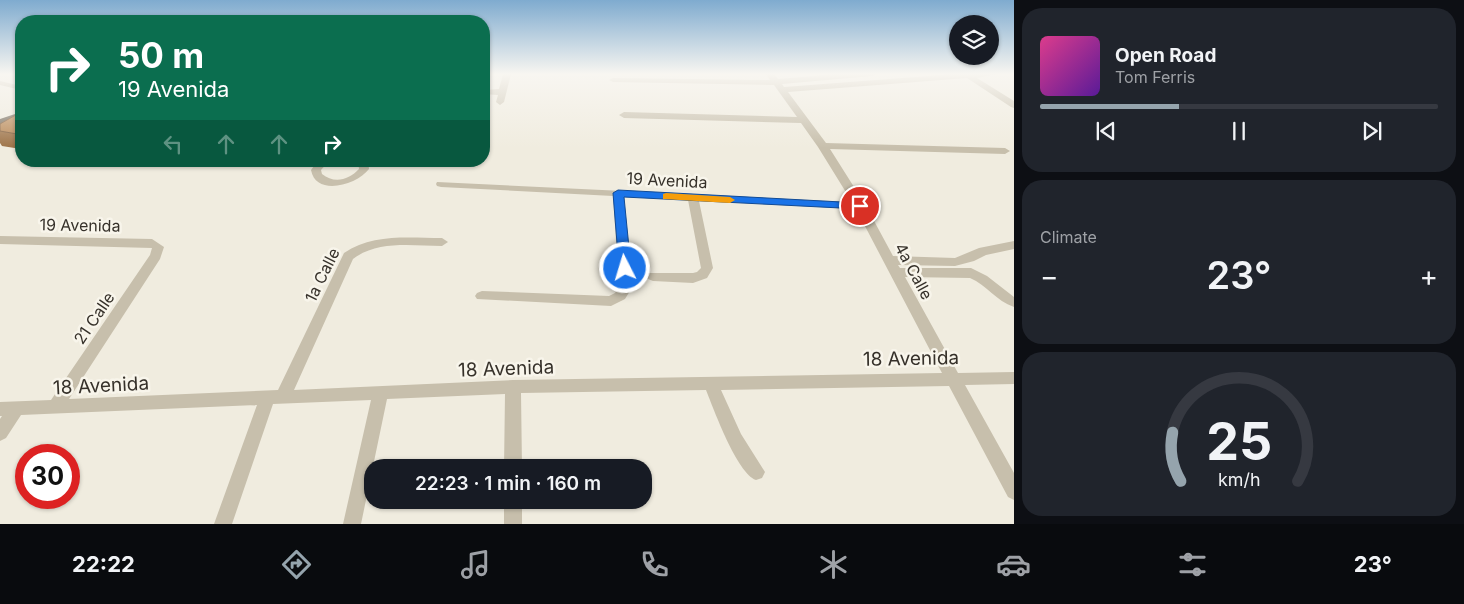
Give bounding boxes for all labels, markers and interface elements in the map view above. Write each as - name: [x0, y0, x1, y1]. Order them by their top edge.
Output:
- map controls: [949, 15, 999, 65]
- button: layers: [949, 15, 999, 65]
- text: 50 m: [118, 34, 204, 76]
- icon: right: [35, 35, 100, 100]
- text: Open Road: [1115, 44, 1216, 67]
- text: Tom Ferris: [1115, 67, 1195, 87]
- text: 19 Avenida: [118, 76, 229, 102]
- icon: previous: [1092, 117, 1120, 145]
- icon: pause: [1225, 117, 1253, 145]
- icon: next: [1358, 117, 1386, 145]
- icon: left: [159, 130, 187, 158]
- icon: ahead: [212, 130, 240, 158]
- icon: ahead: [265, 130, 293, 158]
- icon: right: [318, 130, 346, 158]
- street label: 19 Avenida: [626, 168, 708, 192]
- pin: [839, 185, 881, 227]
- icon: arrive: [846, 192, 874, 220]
- street label: 19 Avenida: [39, 214, 121, 236]
- text: Climate: [1040, 227, 1097, 247]
- street label: 4a Calle: [891, 239, 937, 303]
- position arrow: [598, 241, 650, 293]
- street label: 1a Calle: [300, 245, 344, 305]
- text: 23°: [1207, 252, 1271, 298]
- text: −: [1040, 259, 1059, 293]
- text: +: [1419, 259, 1438, 293]
- street label: 21 Calle: [69, 288, 119, 348]
- street label: 18 Avenida: [863, 346, 959, 371]
- street label: 18 Avenida: [458, 355, 554, 382]
- street label: 18 Avenida: [52, 371, 150, 400]
- text: 25: [1206, 410, 1272, 473]
- speed limit sign: 30: [15, 444, 80, 509]
- text: km/h: [1218, 469, 1260, 490]
- text: 22:23 · 1 min · 160 m: [415, 472, 601, 495]
- icon: directions: [279, 547, 314, 582]
- icon: music: [458, 547, 493, 582]
- icon: phone: [637, 547, 672, 582]
- icon: climate: [816, 547, 851, 582]
- icon: car: [996, 547, 1031, 582]
- icon: filters: [1175, 547, 1210, 582]
- text: 22:22: [72, 551, 135, 577]
- text: 23°: [1354, 551, 1392, 577]

